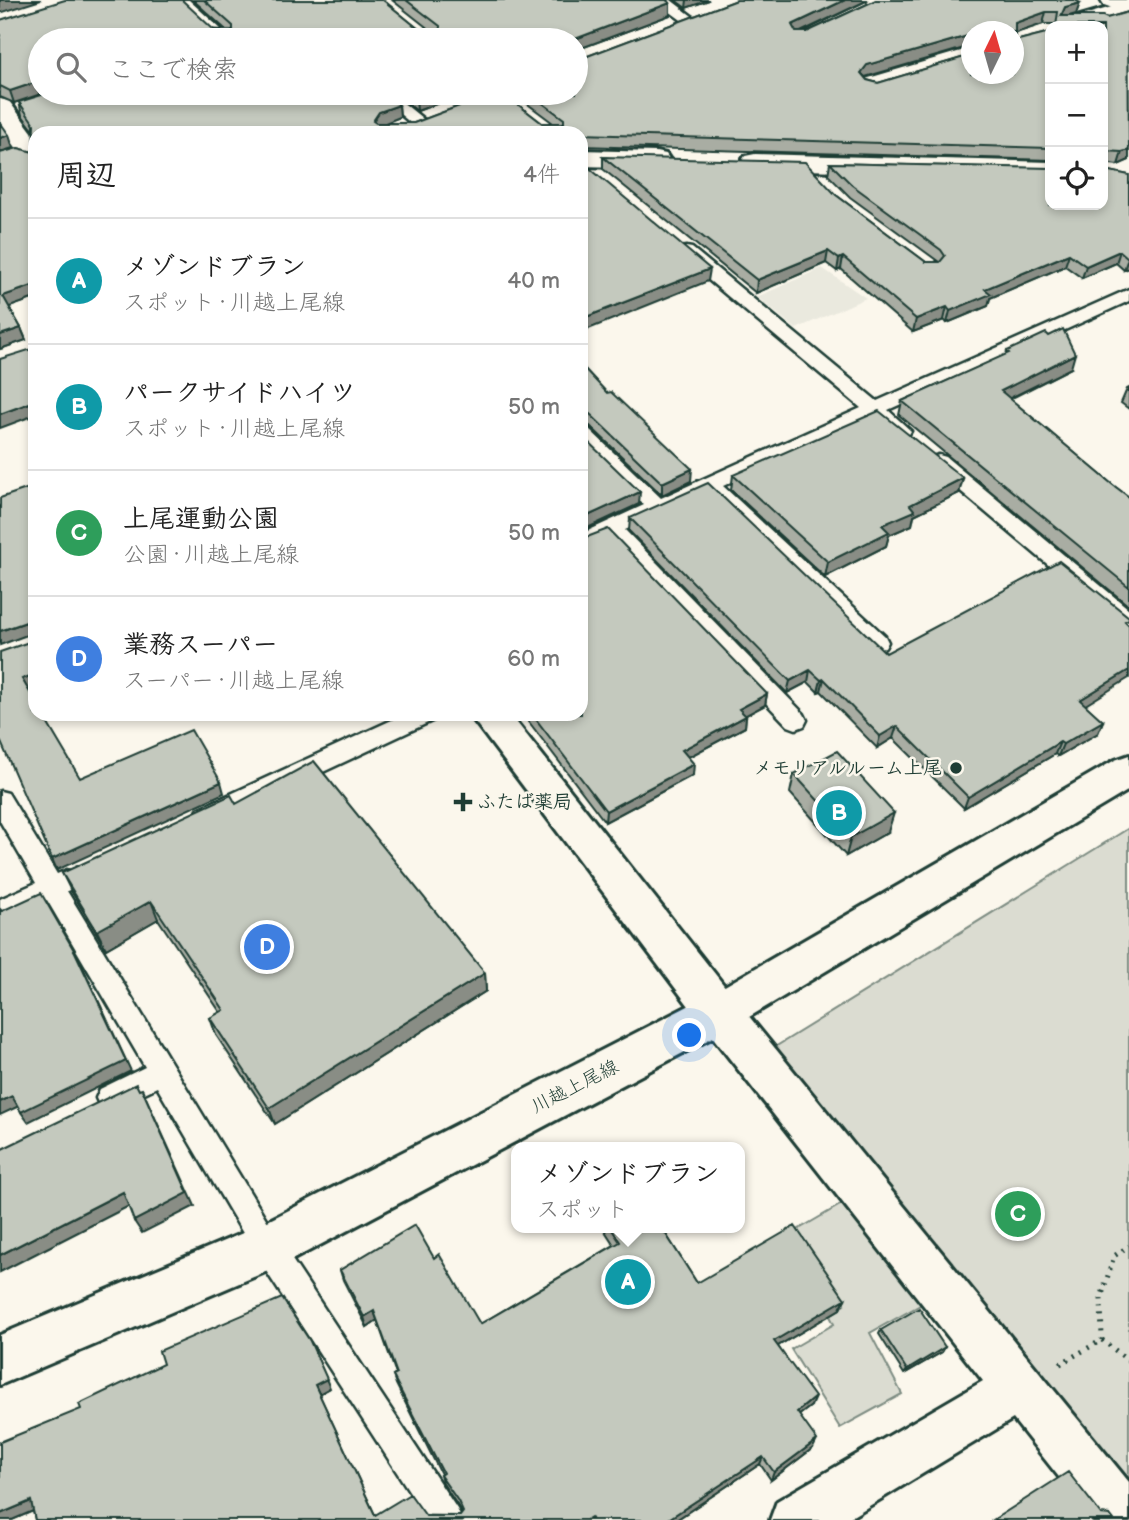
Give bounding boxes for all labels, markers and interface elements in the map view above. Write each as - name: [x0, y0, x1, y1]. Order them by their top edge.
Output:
- north arrow: [961, 21, 1024, 84]
- map controls: [1045, 21, 1108, 210]
- button: +: [1045, 21, 1108, 84]
- search box: [28, 28, 588, 105]
- icon: search: [52, 48, 90, 86]
- text: ここで検索: [108, 55, 238, 86]
- button: −: [1045, 84, 1108, 147]
- button: locate: [1045, 147, 1108, 210]
- text: 周辺: [56, 158, 116, 194]
- text: 4件: [523, 161, 560, 189]
- text: メゾンドブラン: [123, 252, 306, 283]
- text: A: [72, 267, 86, 295]
- text: 40 m: [507, 267, 560, 295]
- text: スポット · 川越上尾線: [123, 289, 345, 317]
- text: パークサイドハイツ: [123, 378, 355, 409]
- text: B: [71, 393, 87, 421]
- text: 50 m: [508, 393, 560, 421]
- text: スポット · 川越上尾線: [123, 415, 345, 443]
- text: 上尾運動公園: [123, 504, 279, 535]
- text: C: [71, 519, 87, 547]
- text: 50 m: [508, 519, 560, 547]
- text: 公園 · 川越上尾線: [123, 541, 299, 569]
- text: 業務スーパー: [123, 630, 278, 661]
- text: D: [71, 645, 87, 673]
- text: 60 m: [507, 645, 560, 673]
- text: スーパー · 川越上尾線: [123, 667, 344, 695]
- place label: メモリアルルーム上尾: [753, 757, 942, 780]
- marker: メモリアルルーム上尾: [948, 760, 964, 776]
- pin: B: [816, 787, 862, 839]
- place label: ふたば薬局: [477, 791, 572, 814]
- marker: ふたば薬局: [455, 794, 471, 810]
- pin: D: [244, 921, 290, 973]
- your location: [672, 1018, 706, 1052]
- street label: 川越上尾線: [527, 1055, 623, 1119]
- popup: [511, 1142, 745, 1233]
- text: メゾンドブラン: [536, 1159, 720, 1190]
- pin: C: [995, 1188, 1041, 1240]
- text: スポット: [536, 1196, 628, 1224]
- pin: A: [605, 1256, 651, 1308]

